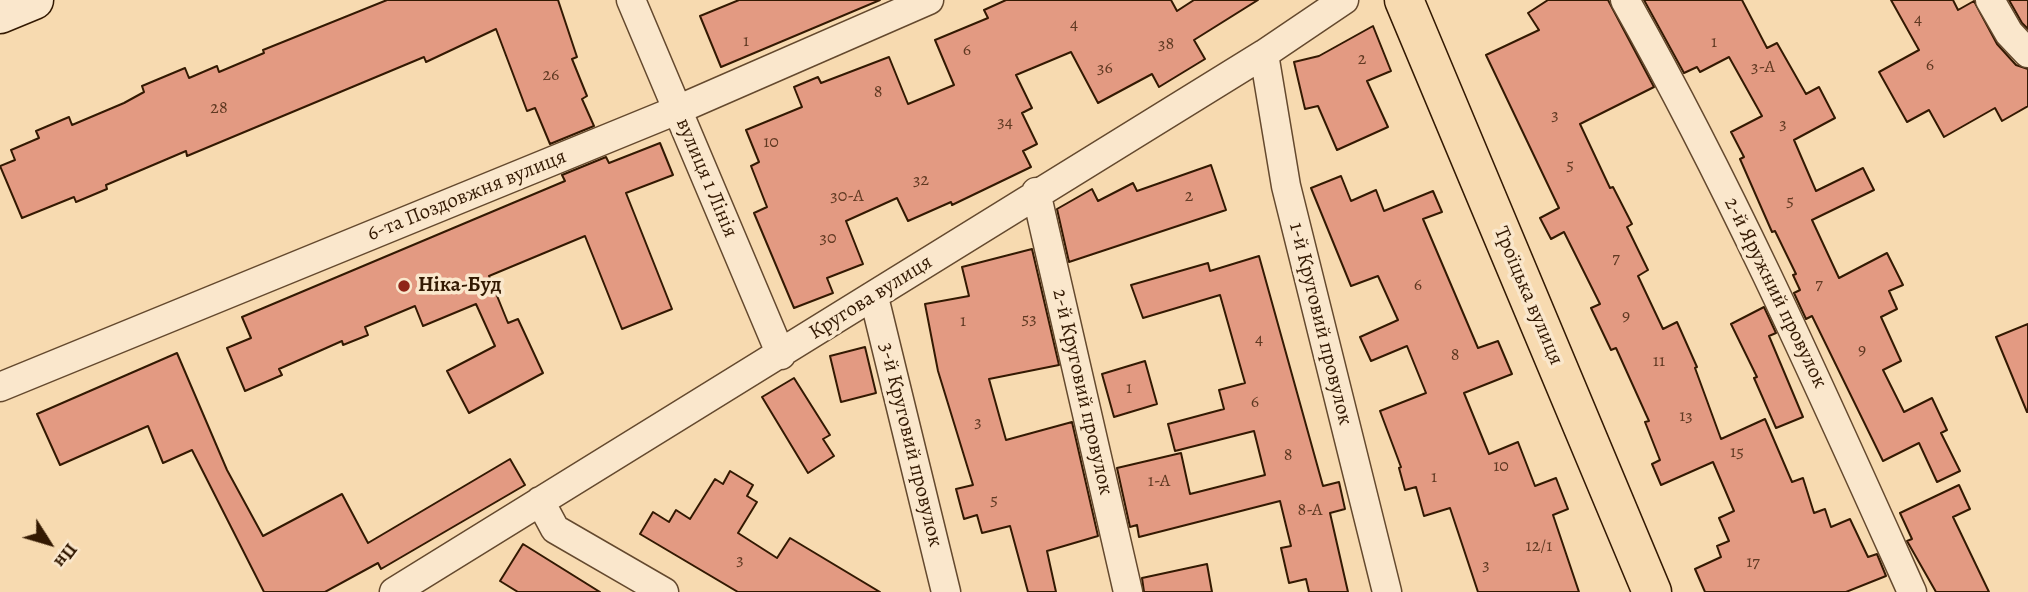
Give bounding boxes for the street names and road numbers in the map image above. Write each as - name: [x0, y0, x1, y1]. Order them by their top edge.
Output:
- street label: вулиця 1 Лінія: [670, 115, 742, 241]
- street label: 6-та Поздовжня вулиця: [364, 145, 570, 247]
- street label: 2-й Яружний провулок: [1718, 193, 1832, 393]
- street label: 1-й Круговий провулок: [1283, 220, 1357, 428]
- street label: Троїцька вулиця: [1488, 223, 1568, 369]
- street label: Кругова вулиця: [805, 250, 937, 346]
- street label: 2-й Круговий провулок: [1046, 286, 1118, 498]
- street label: 3-й Круговий провулок: [872, 340, 948, 550]

